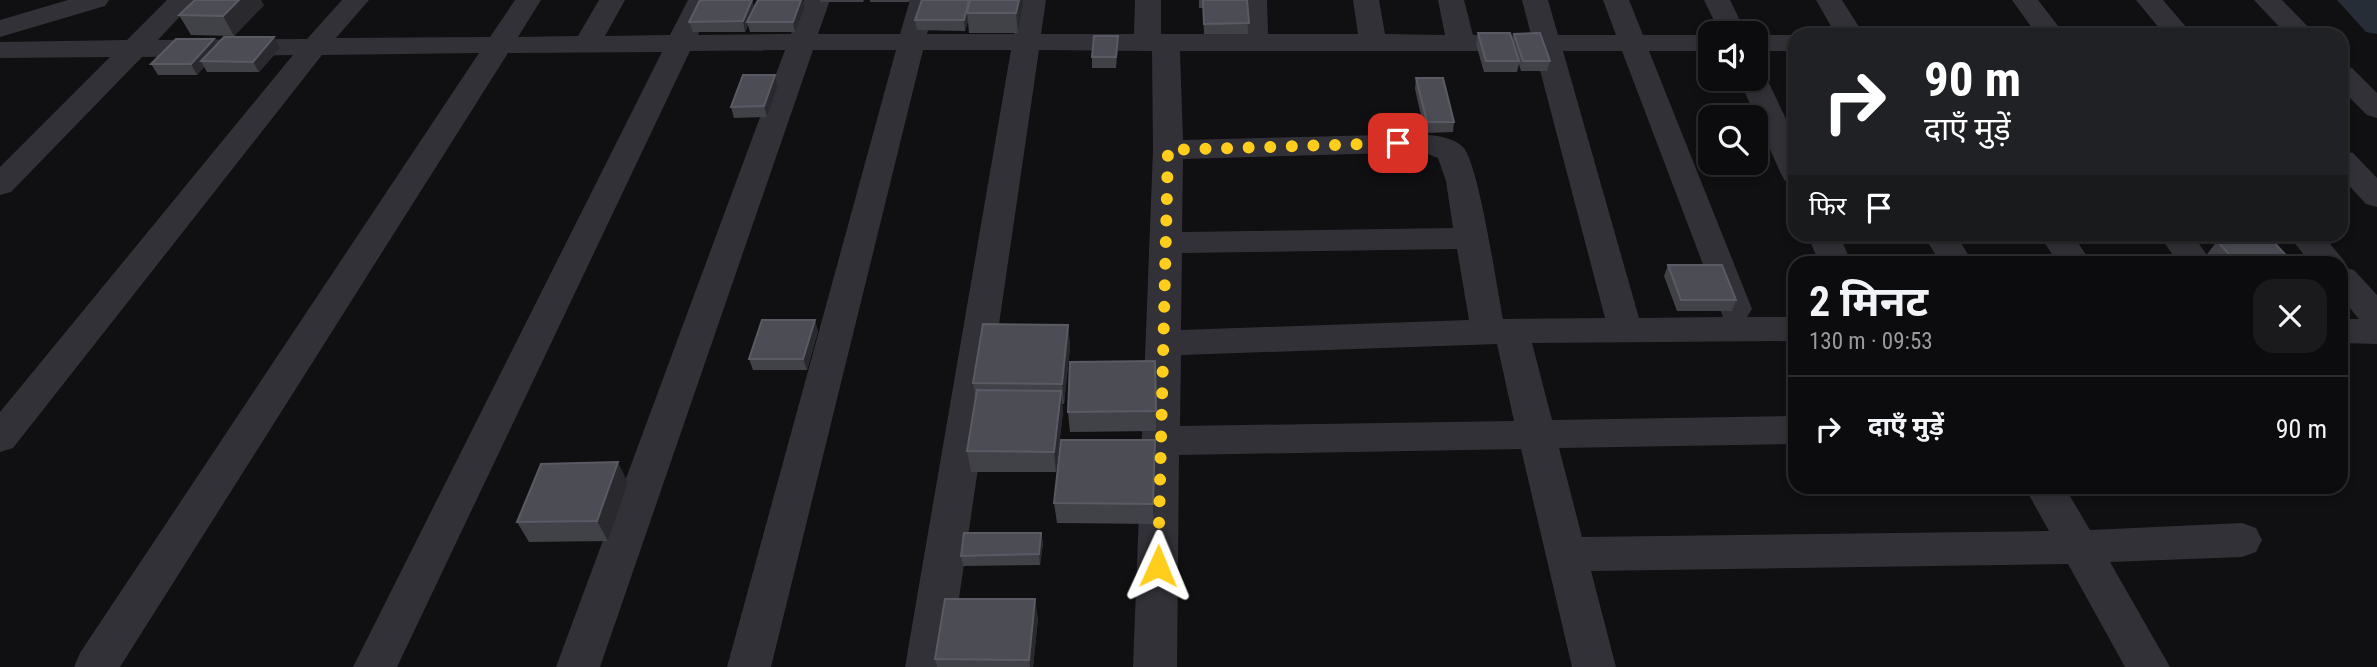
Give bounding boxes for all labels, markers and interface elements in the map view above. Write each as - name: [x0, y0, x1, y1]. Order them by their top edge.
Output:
- map controls: [1698, 21, 1768, 175]
- button: sound: [1698, 21, 1768, 91]
- text: 90 m: [1924, 51, 2021, 108]
- icon: right: [1809, 56, 1900, 147]
- button: search: [1698, 105, 1768, 175]
- text: दाएँ मुड़ें: [1924, 110, 2011, 148]
- pin: [1368, 113, 1428, 173]
- icon: arrive: [1379, 124, 1417, 162]
- icon: arrive: [1860, 189, 1898, 227]
- text: फिर: [1809, 191, 1846, 221]
- text: 2 मिनट: [1809, 277, 1928, 326]
- button: close: [2253, 279, 2327, 353]
- text: 130 m · 09:53: [1809, 328, 1933, 355]
- icon: right: [1809, 410, 1847, 448]
- text: दाएँ मुड़ें: [1868, 411, 1944, 441]
- text: 90 m: [2276, 414, 2327, 444]
- position arrow: [1121, 529, 1195, 603]

